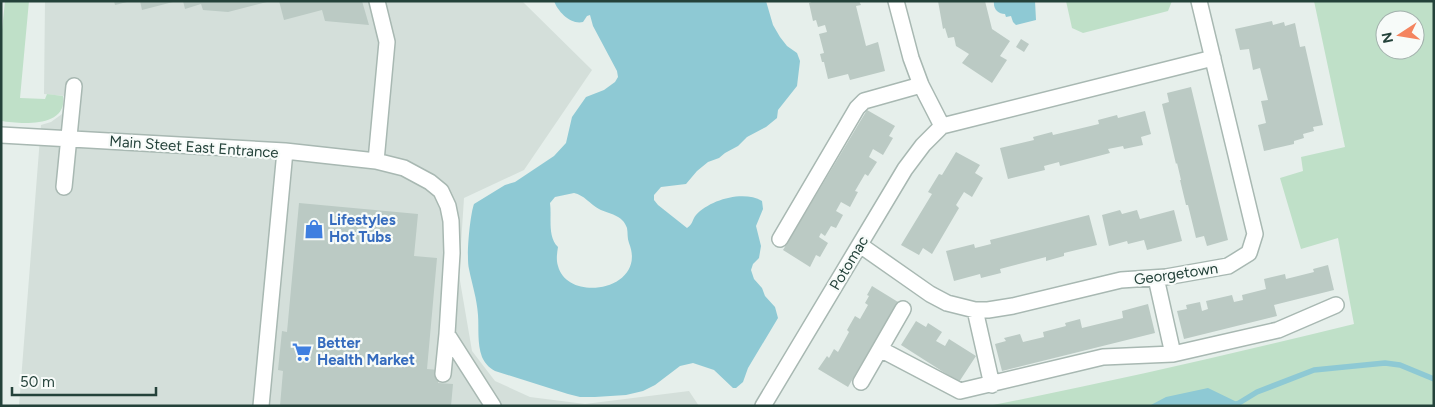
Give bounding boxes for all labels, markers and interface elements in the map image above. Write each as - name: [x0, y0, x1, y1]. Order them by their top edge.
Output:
- north arrow: [1375, 10, 1425, 60]
- text: N: [1378, 31, 1397, 45]
- street label: Main Steet East Entrance: [109, 132, 279, 162]
- place label: Lifestyles Hot Tubs: [329, 211, 396, 246]
- shop icon: Lifestyles Hot Tubs: [303, 218, 325, 240]
- street label: Potomac: [826, 233, 872, 293]
- street label: Georgetown: [1133, 259, 1219, 289]
- place label: Better Health Market: [317, 334, 415, 369]
- supermarket icon: Better Health Market: [291, 341, 313, 363]
- scale bar: [12, 364, 156, 396]
- text: 50 m: [20, 373, 55, 391]

